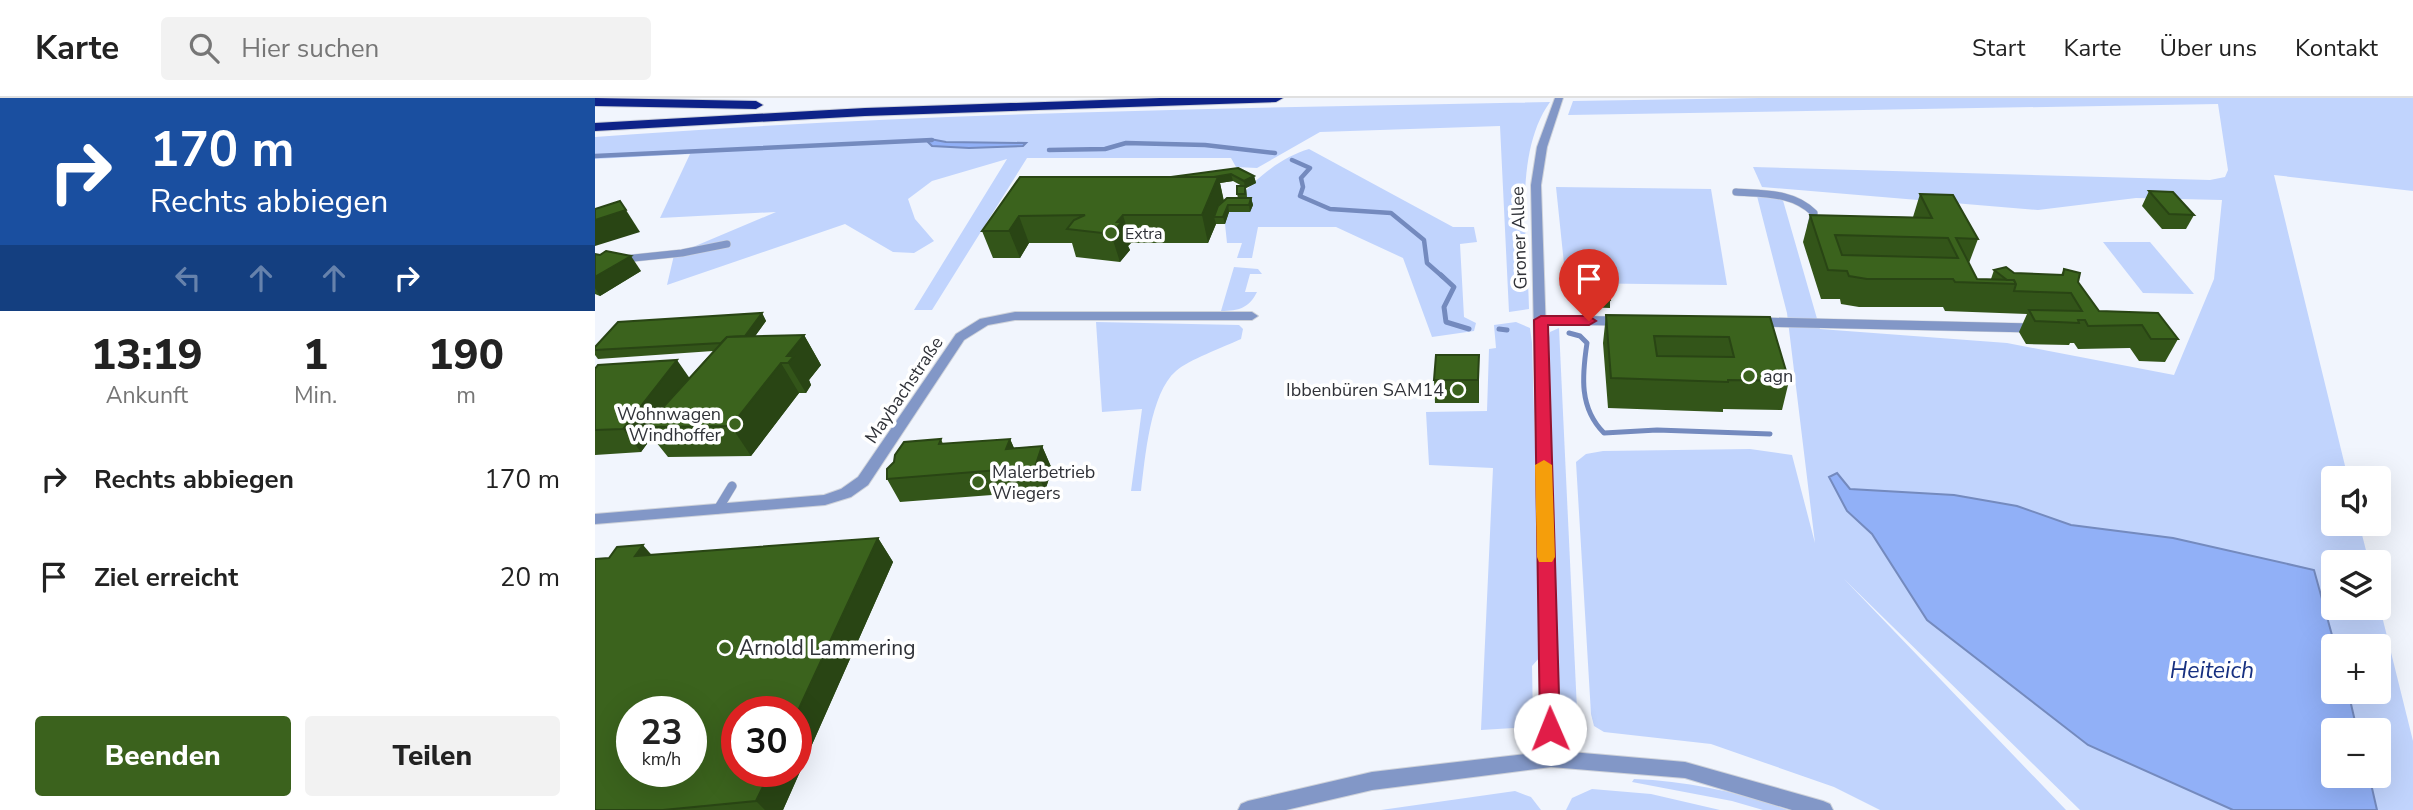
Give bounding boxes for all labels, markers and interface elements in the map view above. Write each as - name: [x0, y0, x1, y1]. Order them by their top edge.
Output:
- search box: [161, 17, 651, 80]
- text: Karte: [35, 26, 119, 71]
- icon: search: [185, 29, 223, 67]
- text: Hier suchen: [241, 31, 379, 66]
- text: Start: [1972, 32, 2025, 64]
- text: Karte: [2063, 32, 2121, 64]
- text: Über uns: [2159, 32, 2257, 64]
- text: Kontakt: [2295, 32, 2378, 64]
- text: 170 m: [150, 116, 294, 183]
- icon: right: [35, 126, 126, 217]
- text: Rechts abbiegen: [150, 180, 389, 223]
- street label: Groner Allee: [1505, 186, 1533, 290]
- place label: Extra: [1125, 223, 1162, 245]
- marker: Extra: [1103, 225, 1119, 241]
- pin: [1559, 249, 1619, 321]
- icon: left: [169, 259, 207, 297]
- icon: ahead: [242, 259, 280, 297]
- icon: ahead: [315, 259, 353, 297]
- icon: right: [388, 259, 426, 297]
- icon: arrive: [1570, 260, 1608, 298]
- text: 13:19: [91, 327, 203, 384]
- text: 1: [303, 327, 328, 384]
- text: 190: [428, 327, 504, 384]
- street label: Maybachstraße: [859, 332, 949, 448]
- place label: agn: [1763, 364, 1793, 388]
- marker: agn: [1741, 368, 1757, 384]
- place label: Ibbenbüren SAM14: [1286, 378, 1444, 402]
- text: Ankunft: [106, 380, 188, 411]
- text: Min.: [294, 380, 337, 411]
- text: m: [456, 380, 476, 411]
- marker: Ibbenbüren SAM14: [1450, 382, 1466, 398]
- place label: Wohnwagen Windhoffer: [617, 402, 722, 447]
- marker: Wohnwagen Windhoffer: [727, 416, 743, 432]
- icon: right: [35, 460, 73, 498]
- place label: Malerbetrieb Wiegers: [992, 460, 1095, 505]
- text: Rechts abbiegen: [94, 462, 294, 497]
- text: 170 m: [484, 462, 560, 497]
- map controls: [2321, 466, 2391, 788]
- button: sound: [2321, 466, 2391, 536]
- marker: Malerbetrieb Wiegers: [970, 474, 986, 490]
- button: layers: [2321, 550, 2391, 620]
- icon: arrive: [35, 558, 73, 596]
- text: Ziel erreicht: [94, 560, 238, 595]
- text: 20 m: [500, 560, 560, 595]
- place label: Arnold Lammering: [739, 634, 915, 662]
- button: +: [2321, 634, 2391, 704]
- marker: Arnold Lammering: [717, 640, 733, 656]
- water label: Heiteich: [2170, 655, 2254, 686]
- position arrow: [1513, 692, 1587, 766]
- speed limit sign: 30: [721, 696, 812, 787]
- text: 23: [640, 709, 683, 756]
- button: Beenden: [35, 716, 291, 796]
- button: Teilen: [305, 716, 560, 796]
- button: −: [2321, 718, 2391, 788]
- text: km/h: [642, 747, 681, 771]

